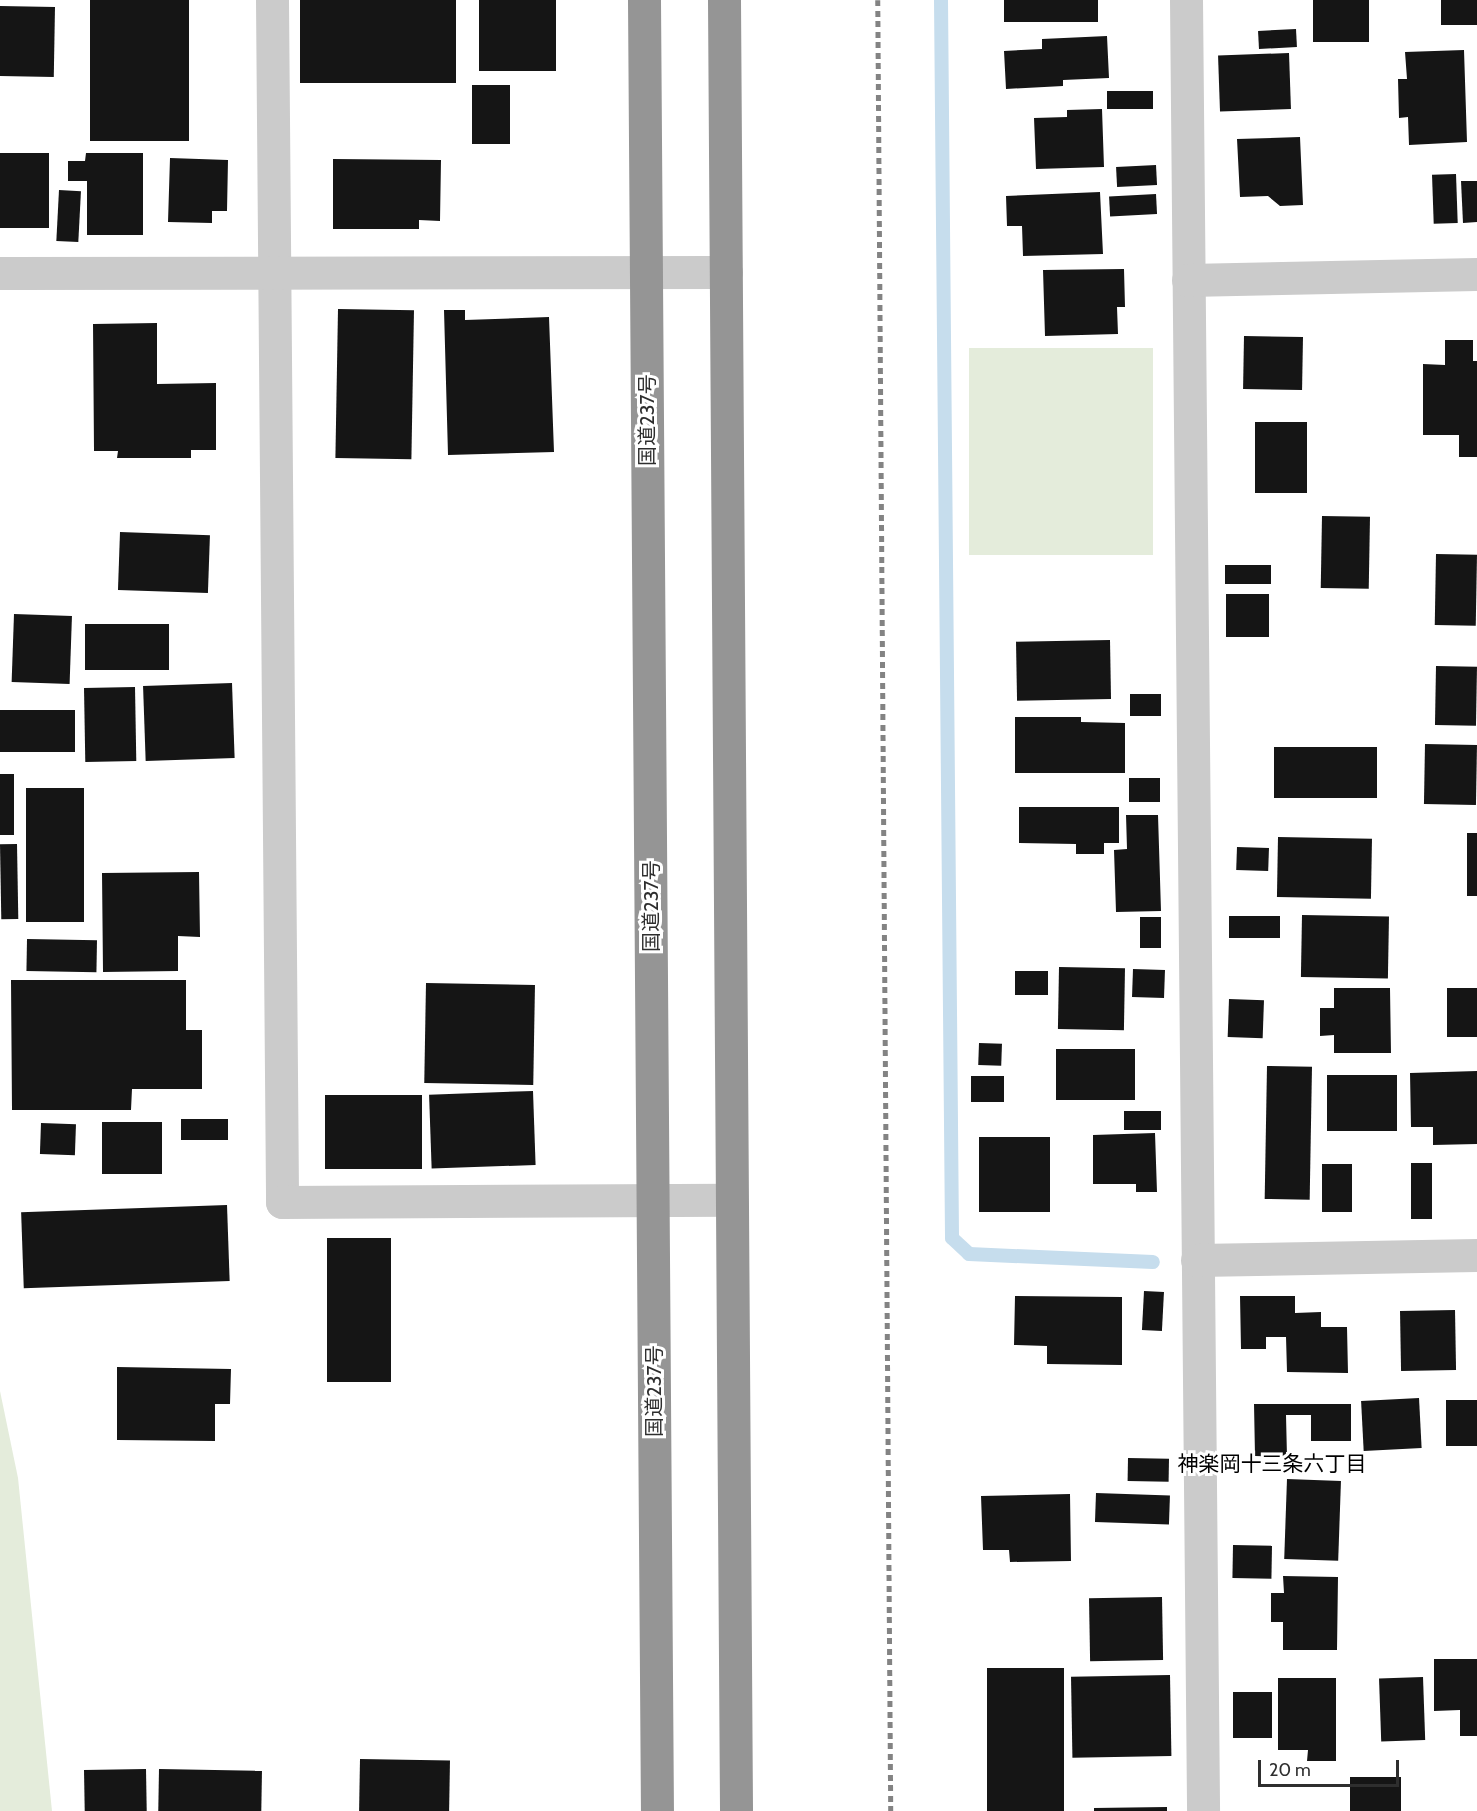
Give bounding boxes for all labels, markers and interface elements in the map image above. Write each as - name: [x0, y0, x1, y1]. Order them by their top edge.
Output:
- street label: 国道237号: [635, 374, 659, 466]
- street label: 国道237号: [639, 860, 663, 952]
- street label: 国道237号: [642, 1345, 666, 1437]
- district label: 神楽岡十三条六丁目: [1178, 1451, 1366, 1477]
- scale bar: [1261, 1748, 1402, 1786]
- text: 20 m: [1269, 1759, 1311, 1781]

